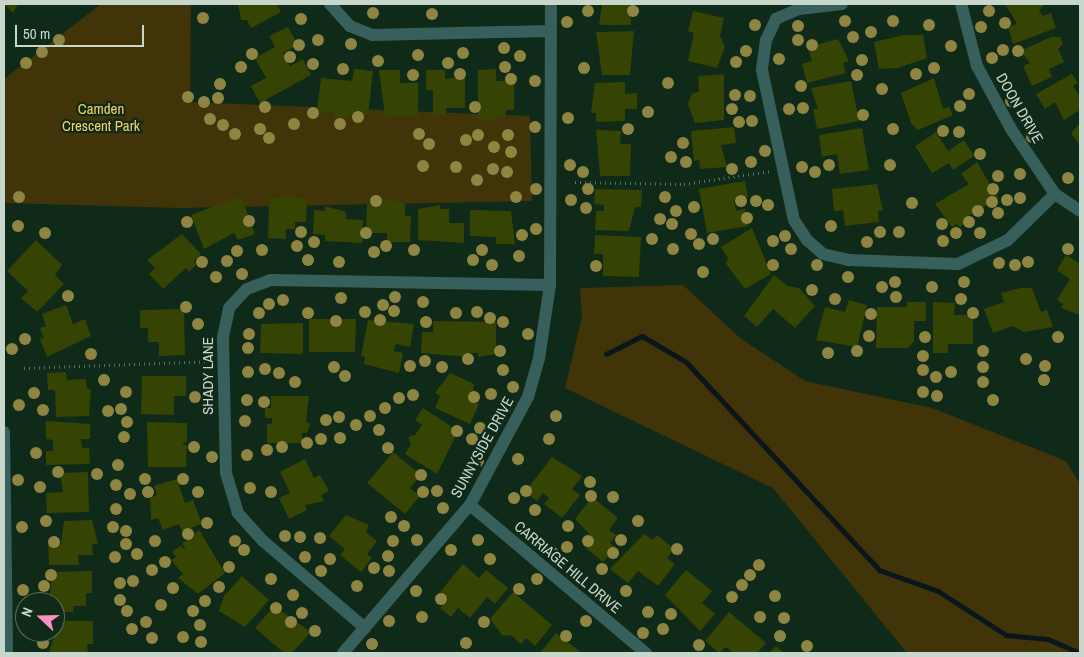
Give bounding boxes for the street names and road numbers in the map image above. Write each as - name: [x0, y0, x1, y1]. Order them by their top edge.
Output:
- street label: DOON DRIVE: [993, 70, 1047, 146]
- street label: SHADY LANE: [199, 337, 217, 415]
- street label: SUNNYSIDE DRIVE: [447, 393, 517, 501]
- street label: CARRIAGE HILL DRIVE: [511, 517, 625, 617]

